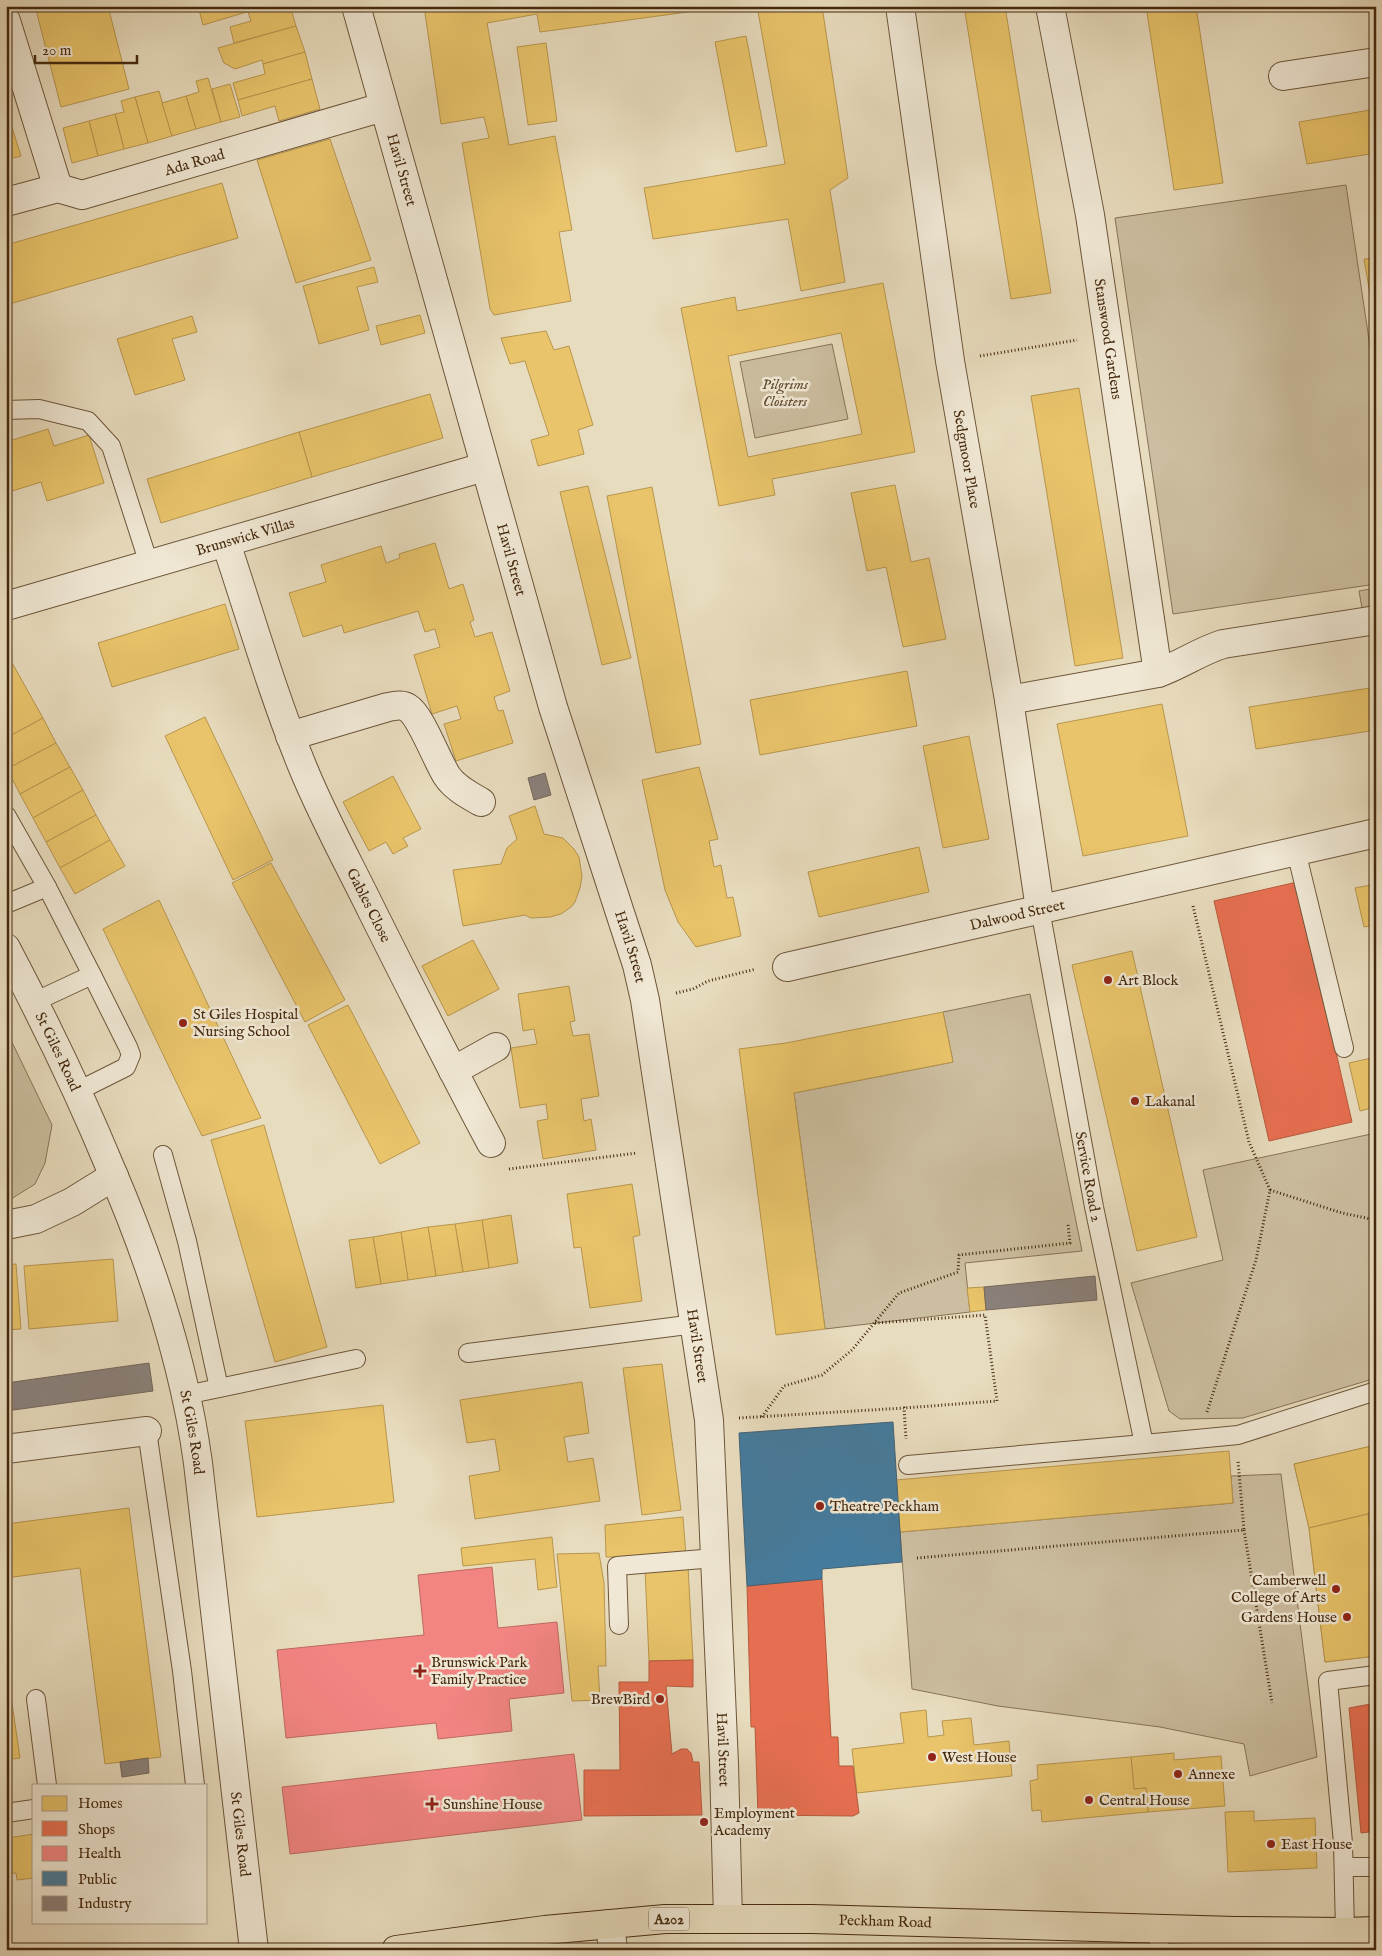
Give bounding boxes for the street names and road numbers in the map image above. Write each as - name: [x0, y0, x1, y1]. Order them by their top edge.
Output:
- street label: Havil Street: [382, 131, 421, 208]
- street label: Ada Road: [161, 145, 228, 181]
- street label: Stanswood Gardens: [1090, 277, 1126, 401]
- street label: Sedgmoor Place: [949, 408, 985, 510]
- street label: Brunswick Villas: [194, 514, 297, 560]
- street label: Havil Street: [492, 521, 530, 598]
- street label: Gables Close: [342, 865, 395, 946]
- street label: Dalwood Street: [968, 895, 1067, 935]
- street label: Havil Street: [610, 908, 650, 985]
- street label: St Giles Road: [31, 1009, 85, 1095]
- street label: Service Road 2: [1070, 1130, 1106, 1224]
- street label: Havil Street: [682, 1307, 712, 1384]
- street label: St Giles Road: [175, 1388, 208, 1477]
- street label: Havil Street: [712, 1712, 734, 1787]
- street label: St Giles Road: [226, 1791, 255, 1879]
- road number: A202: [649, 1908, 689, 1930]
- street label: Peckham Road: [838, 1911, 933, 1932]

